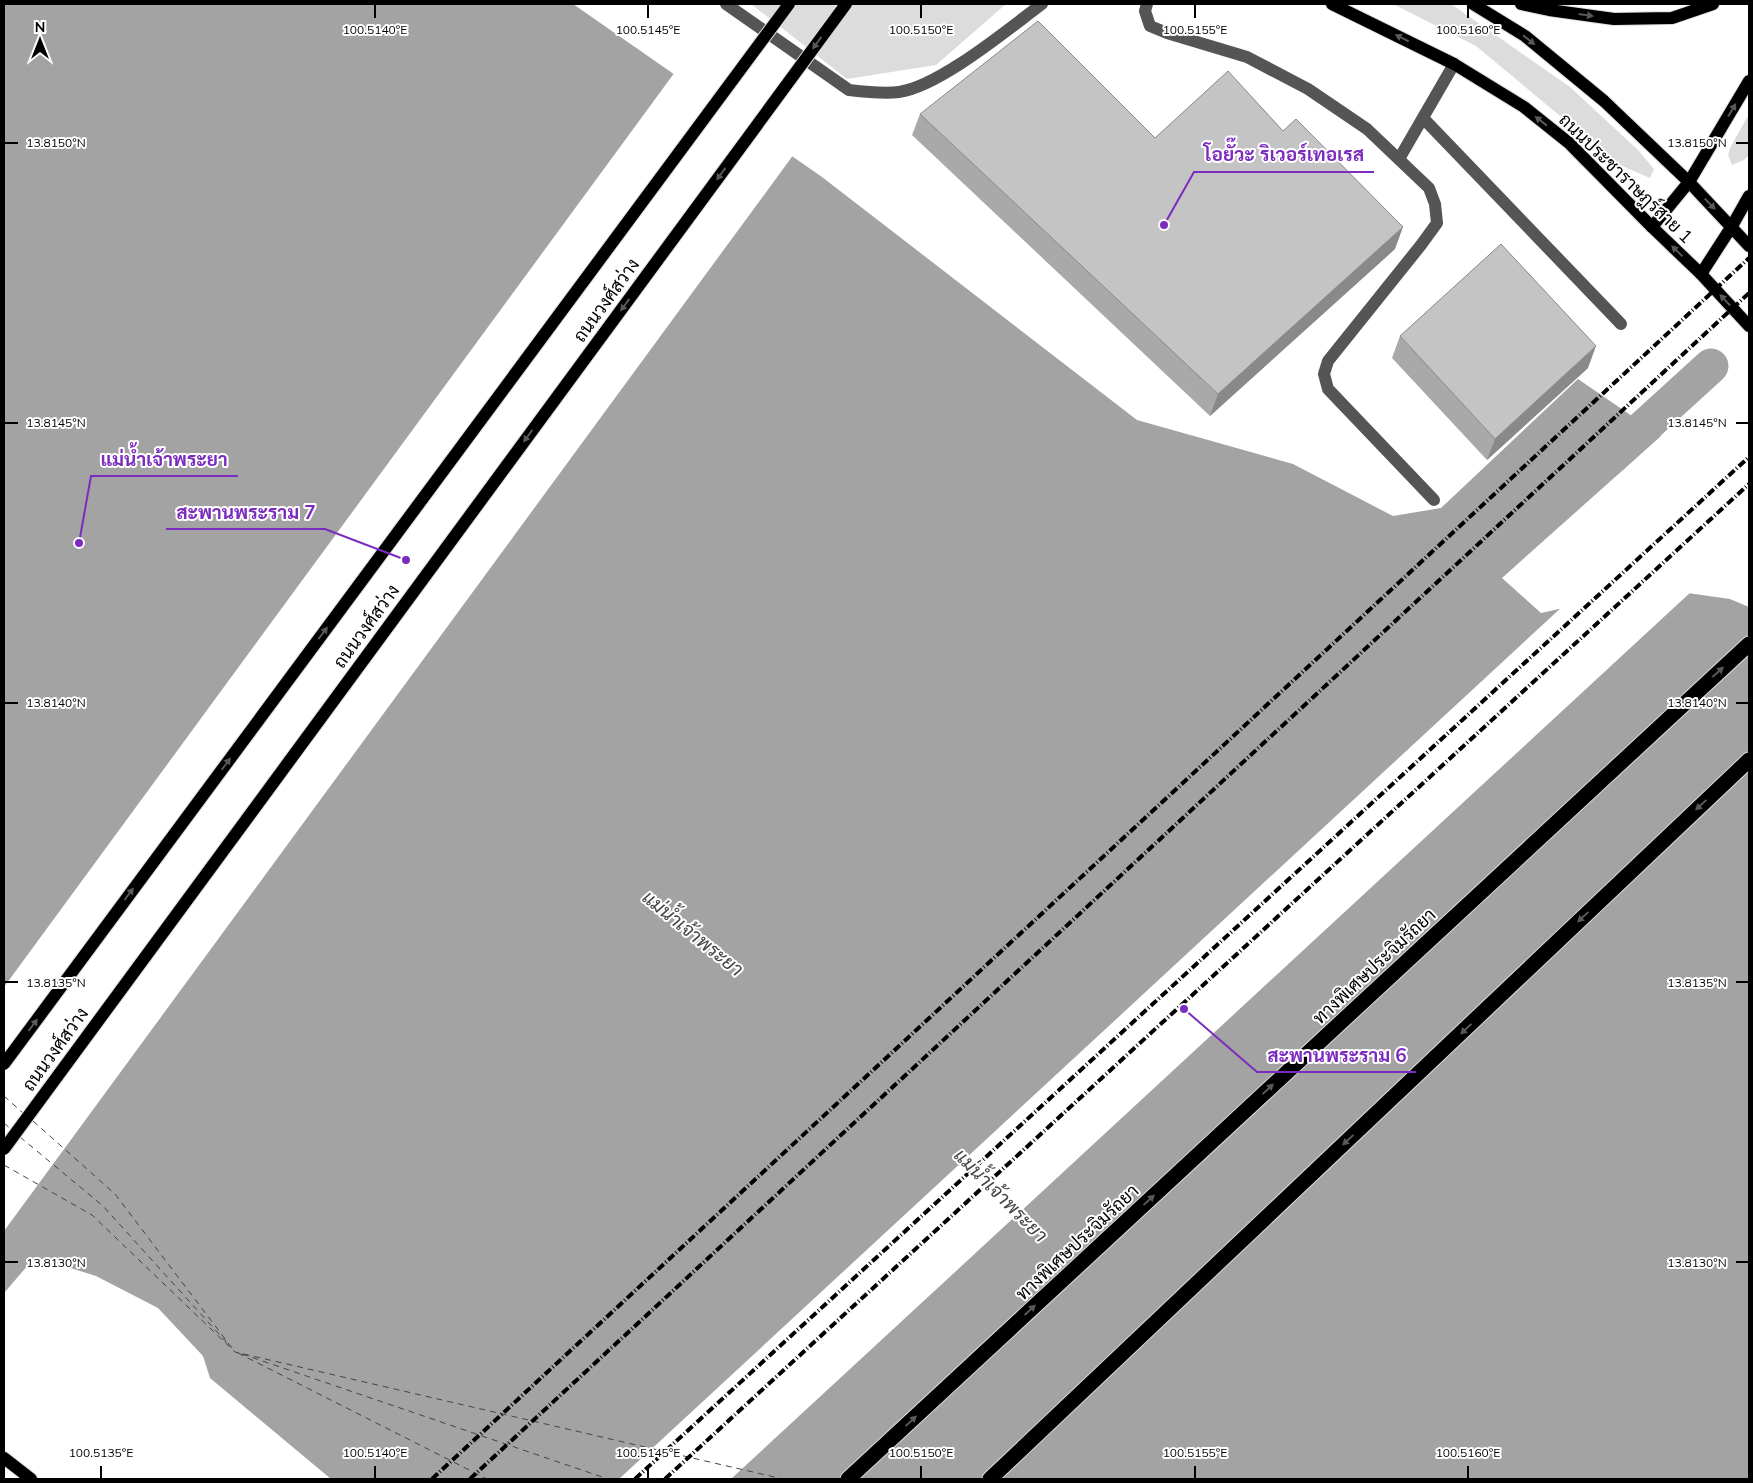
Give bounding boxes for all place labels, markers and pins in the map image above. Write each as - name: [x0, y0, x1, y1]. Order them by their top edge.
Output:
- callout: โอยั๊วะ ริเวอร์เทอเรส: [1194, 138, 1374, 172]
- callout: แม่น้ำเจ้าพระยา: [91, 442, 238, 476]
- callout: สะพานพระราม 7: [166, 495, 325, 529]
- callout: สะพานพระราม 6: [1257, 1038, 1416, 1072]

